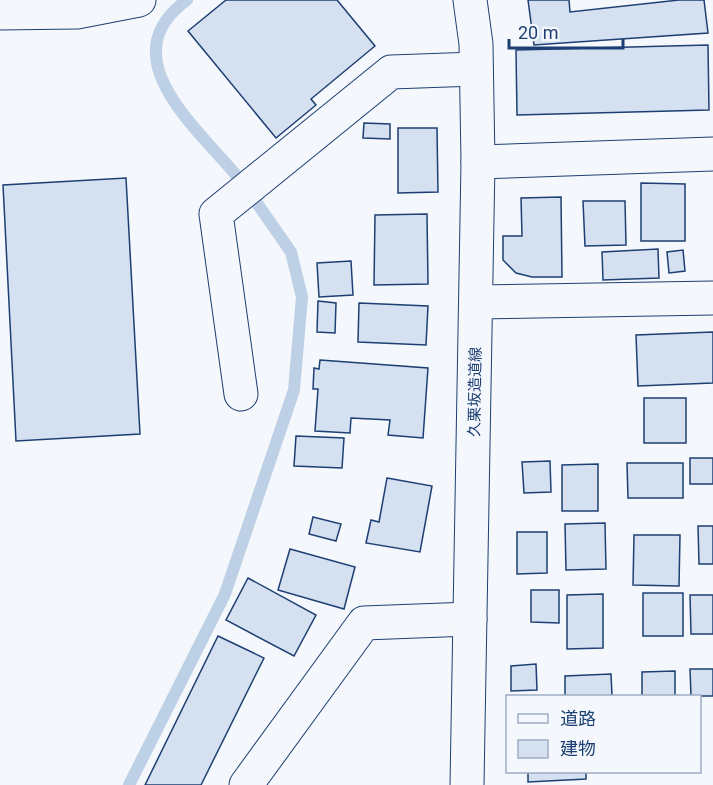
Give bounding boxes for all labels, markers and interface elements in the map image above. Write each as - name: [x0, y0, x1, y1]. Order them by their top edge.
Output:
- scale bar: [509, 12, 623, 50]
- text: 20 m: [518, 22, 558, 43]
- street label: 久栗坂造道線: [465, 347, 485, 437]
- legend: [506, 695, 701, 773]
- text: 道路: [560, 708, 596, 729]
- text: 建物: [560, 738, 596, 759]

